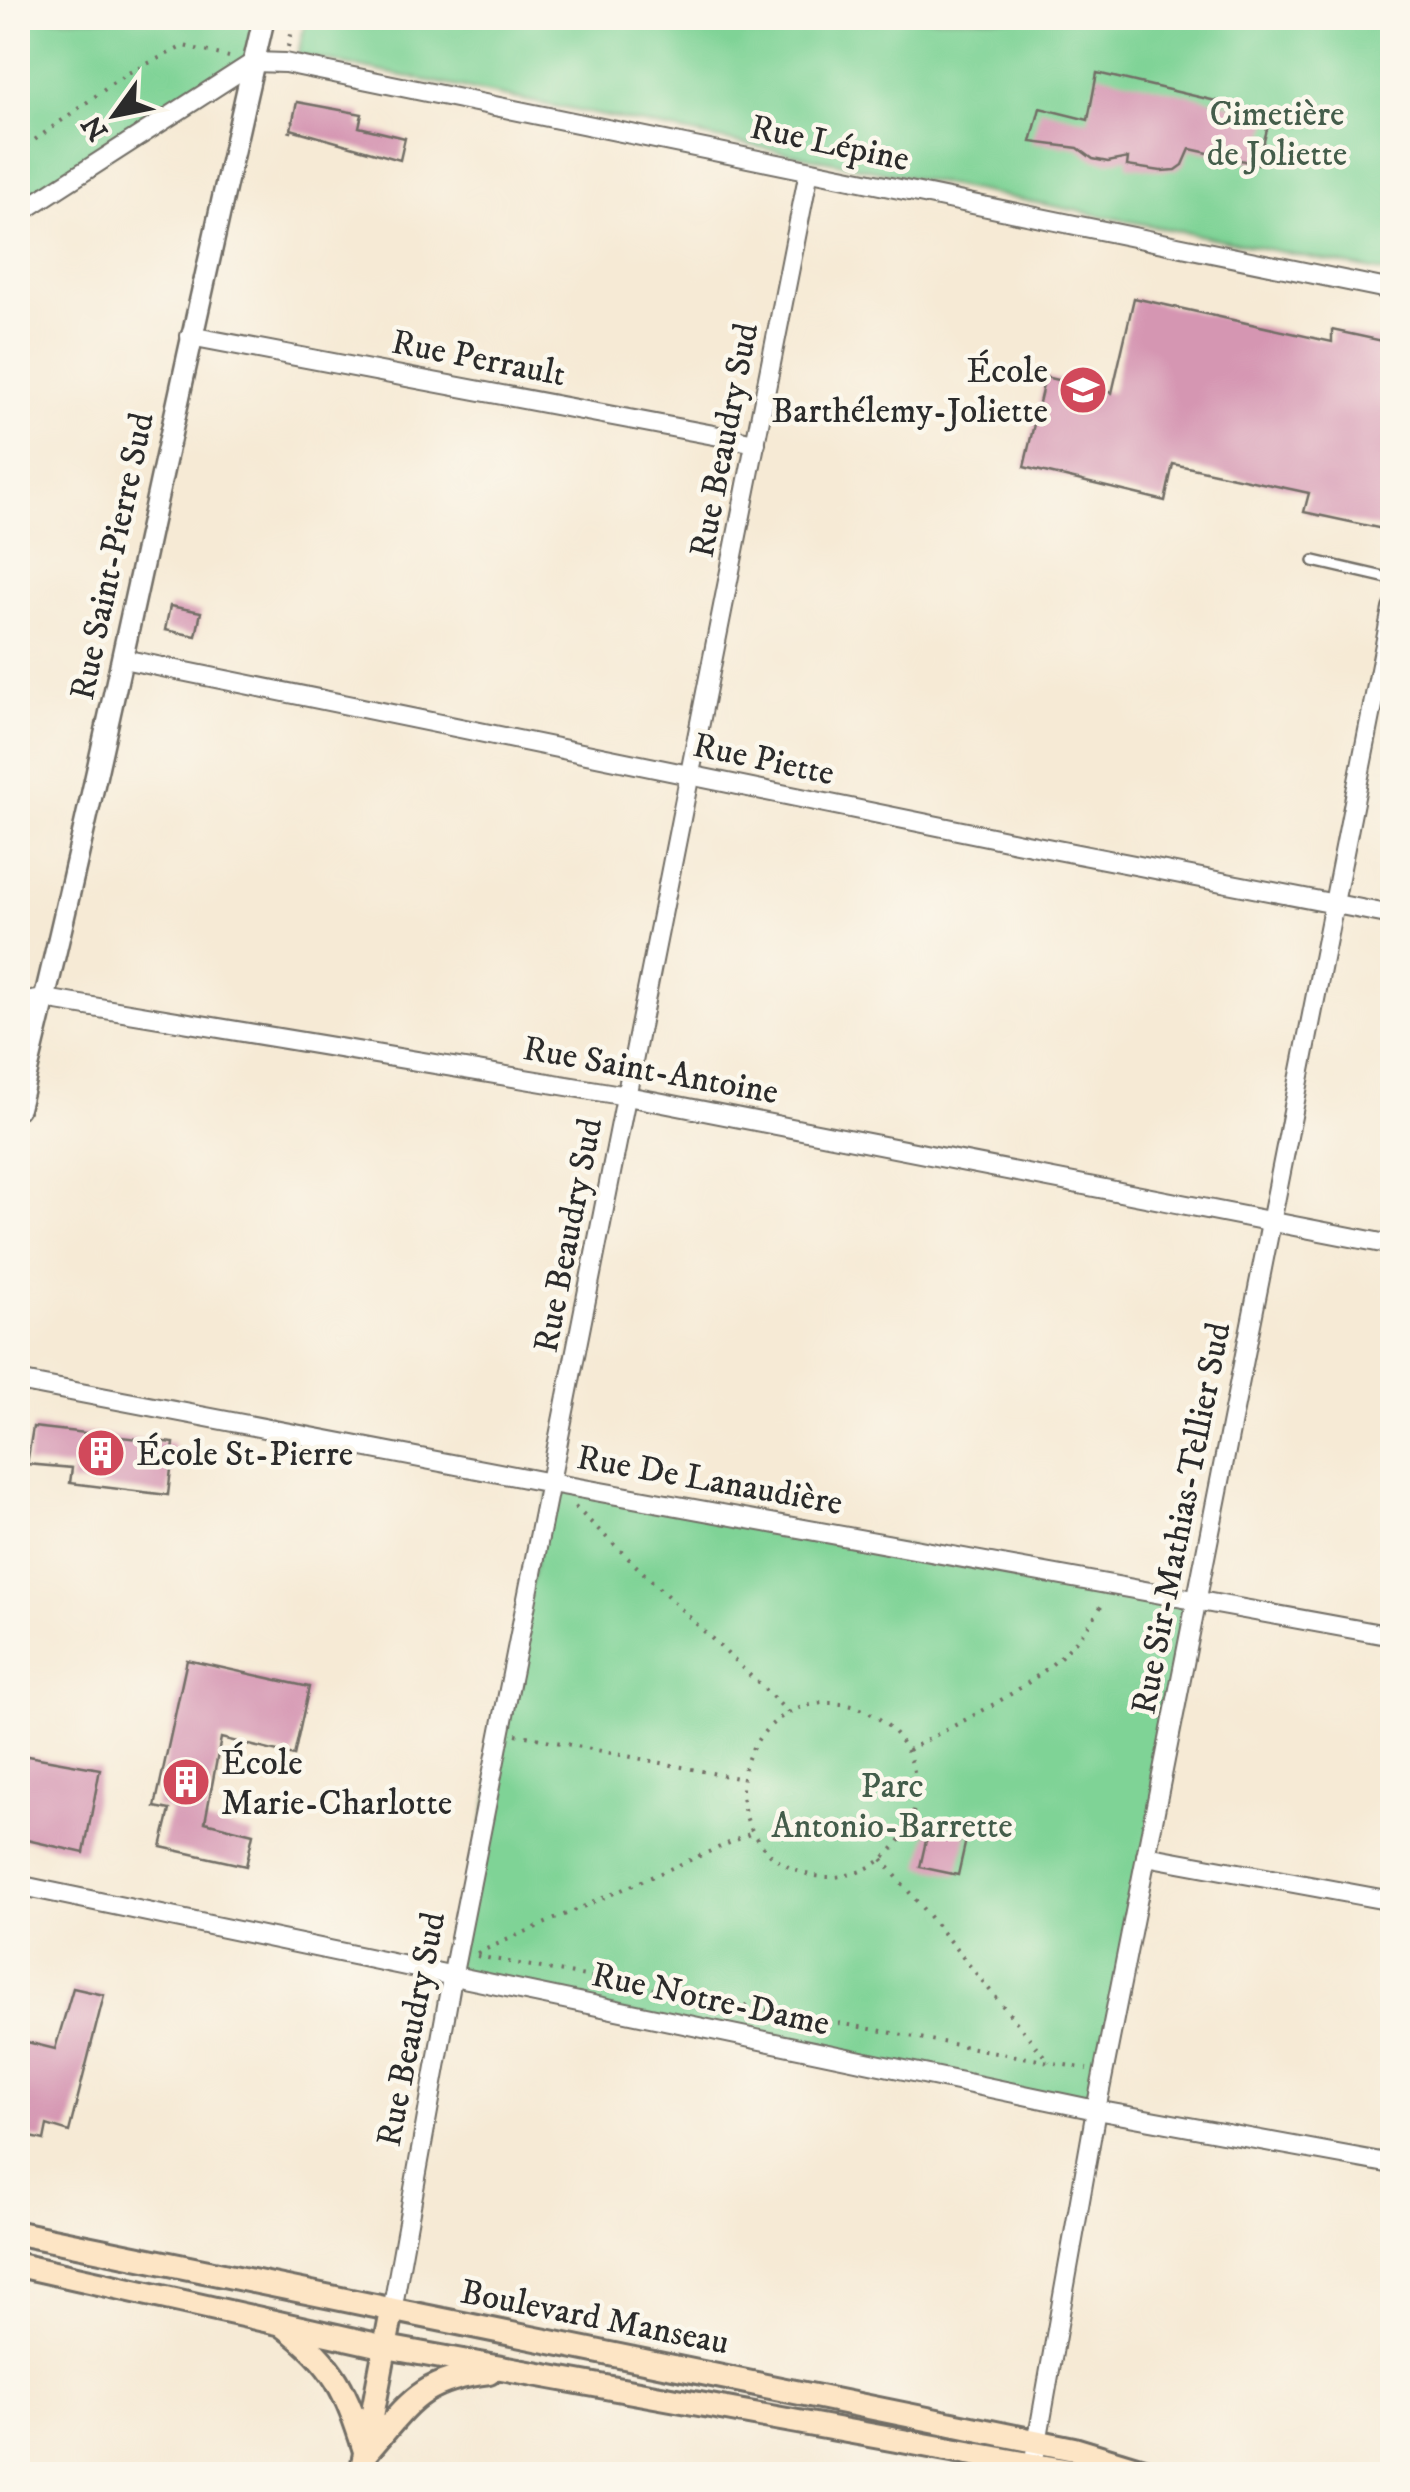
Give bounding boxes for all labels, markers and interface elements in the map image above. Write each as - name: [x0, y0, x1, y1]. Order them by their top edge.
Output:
- north arrow: [65, 65, 165, 165]
- park label: Cimetière de Joliette: [1207, 93, 1347, 177]
- street label: Rue Lépine: [746, 106, 913, 182]
- text: N: [74, 109, 116, 147]
- street label: Rue Beaudry Sud: [681, 319, 769, 561]
- street label: Rue Perrault: [388, 321, 569, 397]
- place label: École Barthélemy-Joliette: [771, 349, 1048, 434]
- school or university icon: École Barthélemy-Joliette: [1057, 364, 1109, 416]
- street label: Rue Saint-Pierre Sud: [61, 408, 165, 704]
- street label: Rue Piette: [689, 724, 838, 796]
- street label: Rue Saint-Antoine: [520, 1027, 782, 1115]
- street label: Rue Beaudry Sud: [525, 1114, 613, 1356]
- street label: Rue Sir-Mathias-Tellier Sud: [1122, 1318, 1242, 1718]
- building icon: École St-Pierre: [75, 1427, 127, 1479]
- place label: École St-Pierre: [136, 1432, 353, 1477]
- street label: Rue De Lanaudière: [573, 1436, 846, 1526]
- place label: École Marie-Charlotte: [221, 1741, 452, 1826]
- building icon: École Marie-Charlotte: [160, 1756, 212, 1808]
- park label: Parc Antonio-Barrette: [771, 1765, 1013, 1849]
- street label: Rue Beaudry Sud: [368, 1908, 456, 2150]
- street label: Rue Notre-Dame: [588, 1953, 833, 2047]
- street label: Boulevard Manseau: [457, 2270, 732, 2366]

